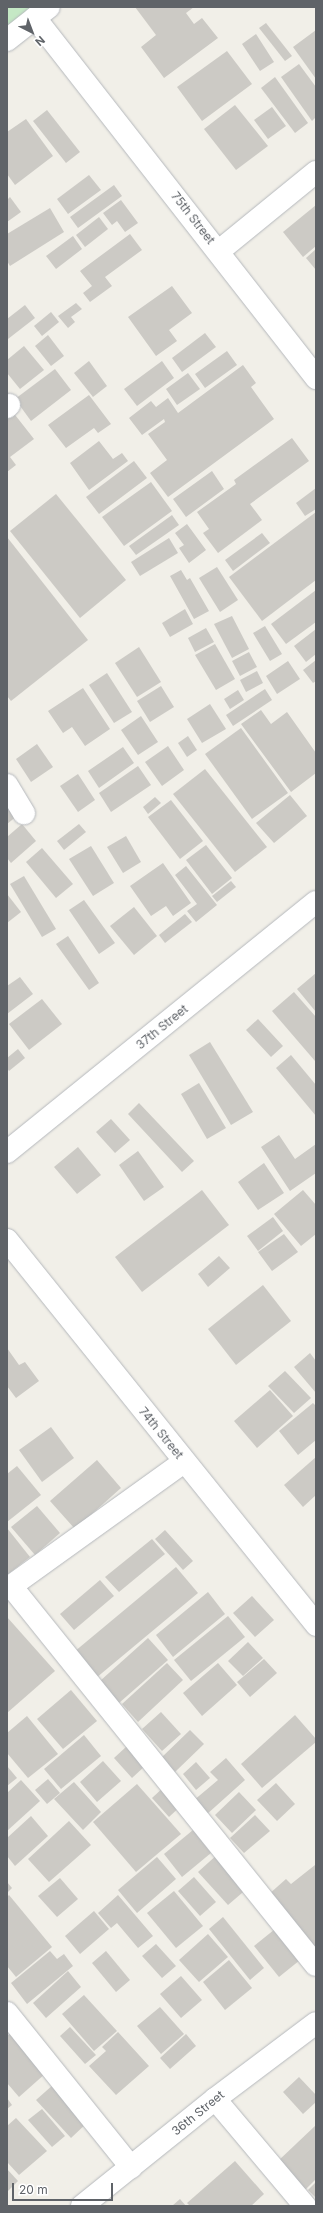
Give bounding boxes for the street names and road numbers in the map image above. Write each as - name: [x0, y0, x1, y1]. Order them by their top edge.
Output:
- street label: 75th Street: [168, 189, 218, 247]
- street label: 37th Street: [133, 1002, 191, 1052]
- street label: 74th Street: [136, 1404, 186, 1462]
- street label: 36th Street: [169, 2088, 227, 2138]

